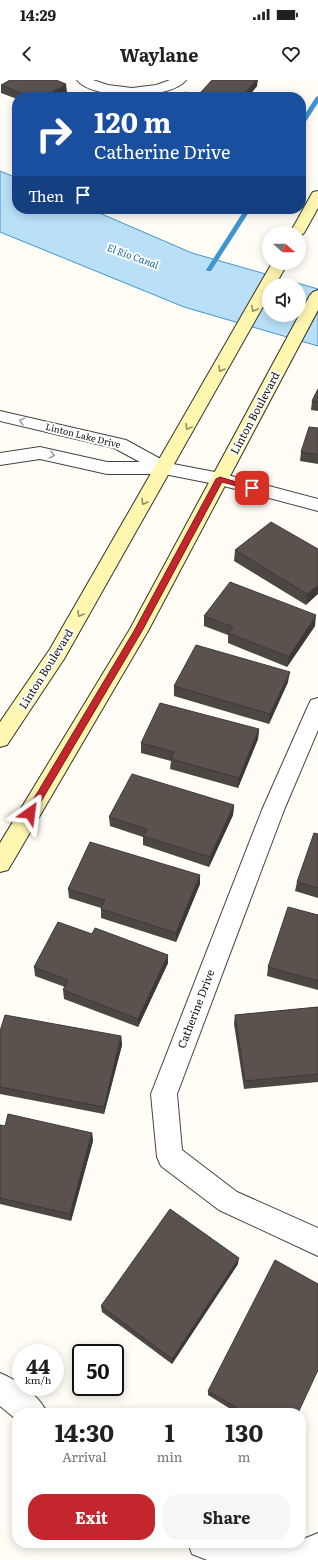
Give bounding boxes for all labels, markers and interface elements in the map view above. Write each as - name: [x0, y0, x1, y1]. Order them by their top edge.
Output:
- text: 14:29: [20, 3, 56, 26]
- text: Waylane: [120, 41, 198, 68]
- icon: back: [16, 43, 38, 65]
- icon: heart: [280, 43, 302, 65]
- text: 120 m: [94, 100, 171, 142]
- icon: right: [28, 108, 80, 160]
- text: Catherine Drive: [94, 138, 230, 165]
- text: Then: [28, 184, 64, 207]
- icon: arrive: [72, 184, 94, 206]
- north arrow: [262, 226, 306, 270]
- map controls: [262, 226, 306, 322]
- water label: El Rio Canal: [105, 239, 161, 272]
- button: sound: [262, 278, 306, 322]
- one-way arrow: [251, 305, 259, 312]
- one-way arrow: [218, 365, 225, 372]
- street label: Linton Boulevard: [226, 368, 283, 457]
- one-way arrow: [19, 417, 26, 426]
- street label: Linton Lake Drive: [44, 419, 123, 451]
- one-way arrow: [185, 422, 192, 430]
- one-way arrow: [49, 451, 55, 459]
- pin: [235, 471, 269, 505]
- icon: arrive: [241, 477, 263, 499]
- one-way arrow: [142, 497, 149, 505]
- one-way arrow: [77, 610, 84, 617]
- street label: Linton Boulevard: [14, 625, 76, 712]
- position arrow: [9.0, 792, 51.0, 834]
- street label: Catherine Drive: [173, 967, 218, 1050]
- speed limit sign: 50: [72, 1344, 124, 1396]
- text: 44: [26, 1350, 50, 1380]
- text: km/h: [25, 1372, 51, 1387]
- text: 14:30: [55, 1414, 114, 1449]
- text: 1: [165, 1414, 175, 1449]
- text: 130: [225, 1414, 263, 1449]
- text: Arrival: [62, 1447, 107, 1466]
- text: min: [157, 1447, 182, 1466]
- text: m: [238, 1447, 250, 1466]
- button: Exit: [28, 1494, 155, 1540]
- button: Share: [163, 1494, 290, 1540]

